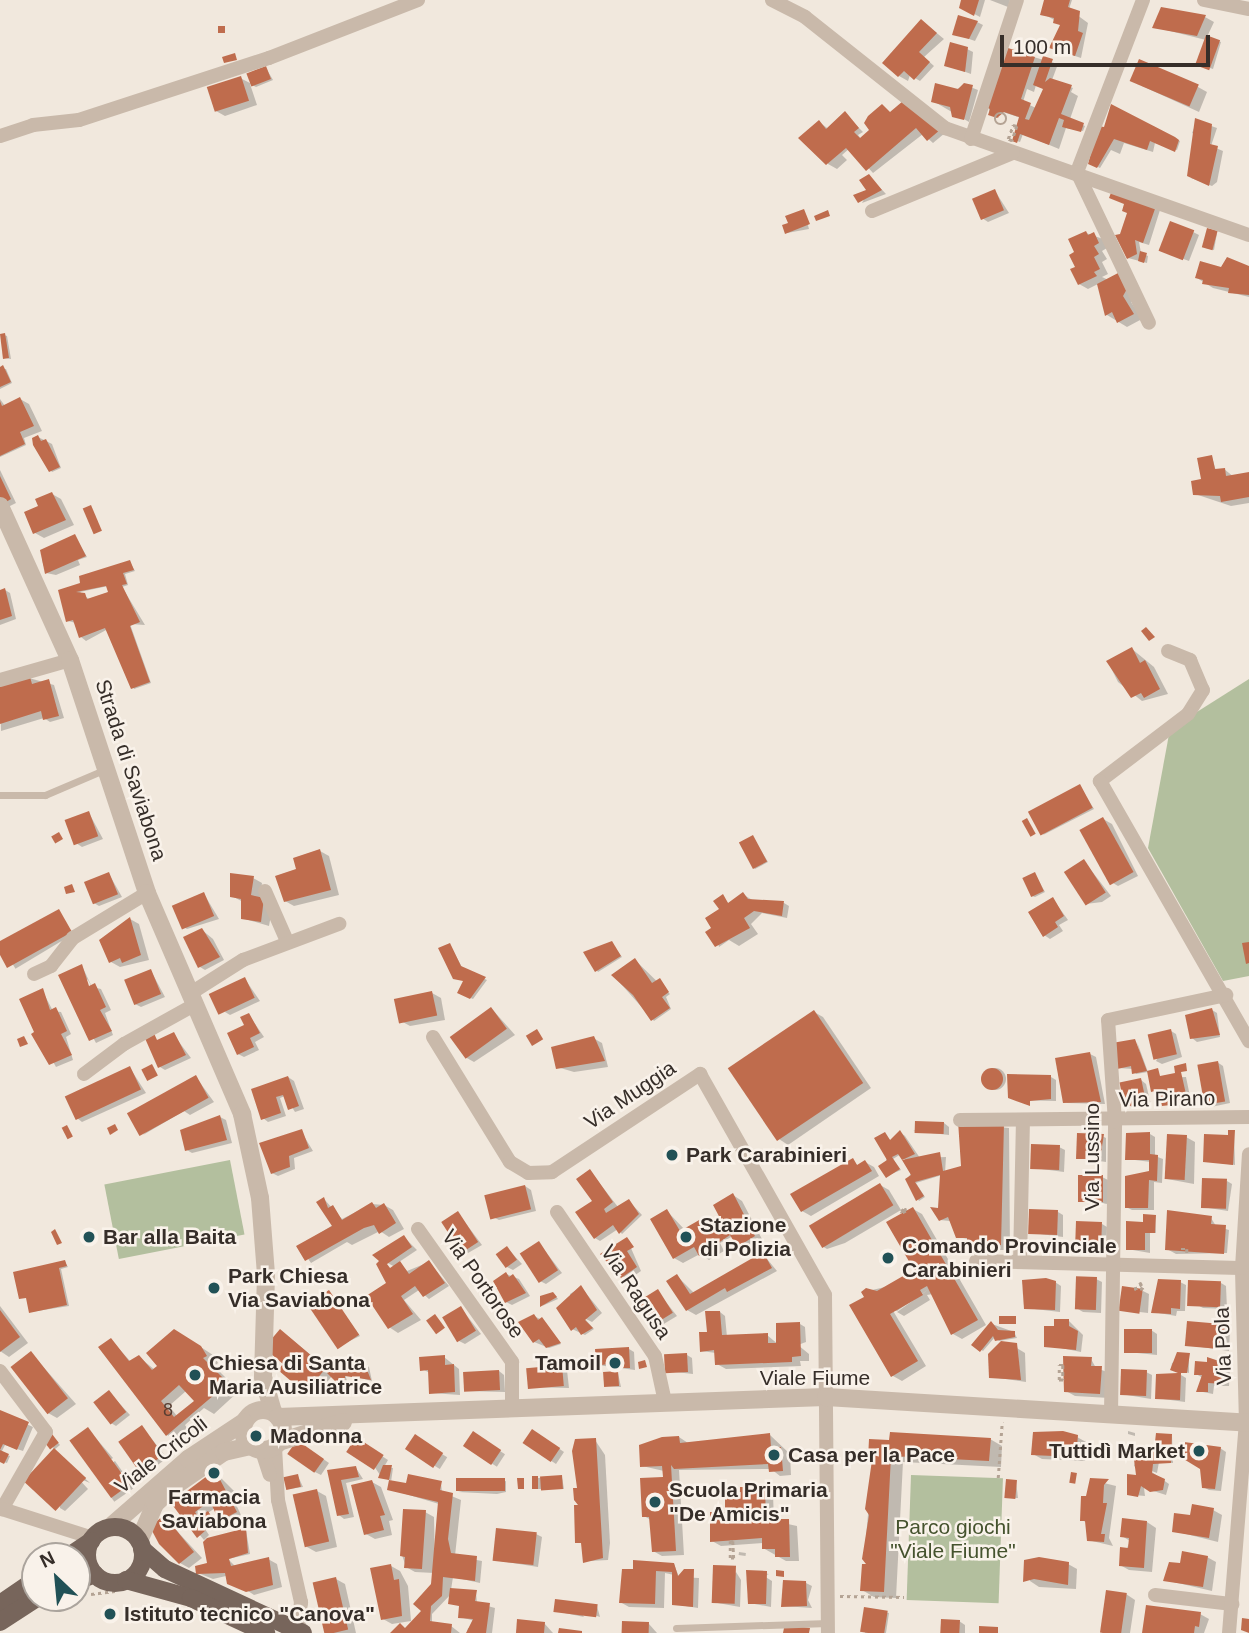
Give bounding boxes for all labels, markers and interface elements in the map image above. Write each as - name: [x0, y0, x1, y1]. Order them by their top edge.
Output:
- scale bar: [1004, 21, 1214, 65]
- text: 100 m: [1013, 35, 1071, 58]
- street label: Strada di Saviabona: [90, 676, 172, 864]
- street label: Via Muggia: [580, 1055, 680, 1135]
- street label: Via Pirano: [1119, 1086, 1215, 1112]
- street label: Via Lussino: [1079, 1103, 1105, 1211]
- place label: Park Carabinieri: [686, 1142, 847, 1168]
- marker: Park Carabinieri: [664, 1147, 680, 1163]
- place label: Stazione di Polizia: [700, 1212, 791, 1262]
- place label: Bar alla Baita: [103, 1224, 236, 1250]
- street label: Via Portorose: [436, 1225, 530, 1343]
- marker: Bar alla Baita: [81, 1229, 97, 1245]
- marker: Stazione di Polizia: [678, 1229, 694, 1245]
- place label: Comando Provinciale Carabinieri: [902, 1233, 1117, 1283]
- street label: Via Ragusa: [595, 1240, 677, 1344]
- marker: Comando Provinciale Carabinieri: [880, 1250, 896, 1266]
- place label: Park Chiesa Via Saviabona: [228, 1263, 370, 1313]
- marker: Park Chiesa Via Saviabona: [206, 1280, 222, 1296]
- street label: Via Pola: [1209, 1307, 1237, 1385]
- place label: Chiesa di Santa Maria Ausiliatrice: [209, 1350, 383, 1400]
- place label: Tamoil: [535, 1350, 601, 1376]
- marker: Tamoil: [607, 1355, 623, 1371]
- street label: Viale Fiume: [760, 1365, 870, 1391]
- marker: Chiesa di Santa Maria Ausiliatrice: [187, 1367, 203, 1383]
- house number: 8: [163, 1399, 173, 1421]
- street label: Viale Cricoli: [110, 1411, 212, 1499]
- place label: Madonna: [270, 1423, 362, 1449]
- marker: Madonna: [248, 1428, 264, 1444]
- place label: Tuttidì Market: [1049, 1438, 1185, 1464]
- place label: Casa per la Pace: [788, 1442, 955, 1468]
- marker: Tuttidì Market: [1191, 1443, 1207, 1459]
- marker: Casa per la Pace: [766, 1447, 782, 1463]
- marker: Farmacia Saviabona: [206, 1465, 222, 1481]
- place label: Scuola Primaria "De Amicis": [669, 1477, 828, 1527]
- place label: Farmacia Saviabona: [161, 1484, 267, 1534]
- marker: Scuola Primaria "De Amicis": [647, 1494, 663, 1510]
- park label: Parco giochi "Viale Fiume": [890, 1514, 1016, 1564]
- north arrow: [21, 1542, 91, 1612]
- text: N: [37, 1547, 58, 1572]
- place label: Istituto tecnico "Canova": [124, 1601, 375, 1627]
- marker: Istituto tecnico "Canova": [102, 1606, 118, 1622]

